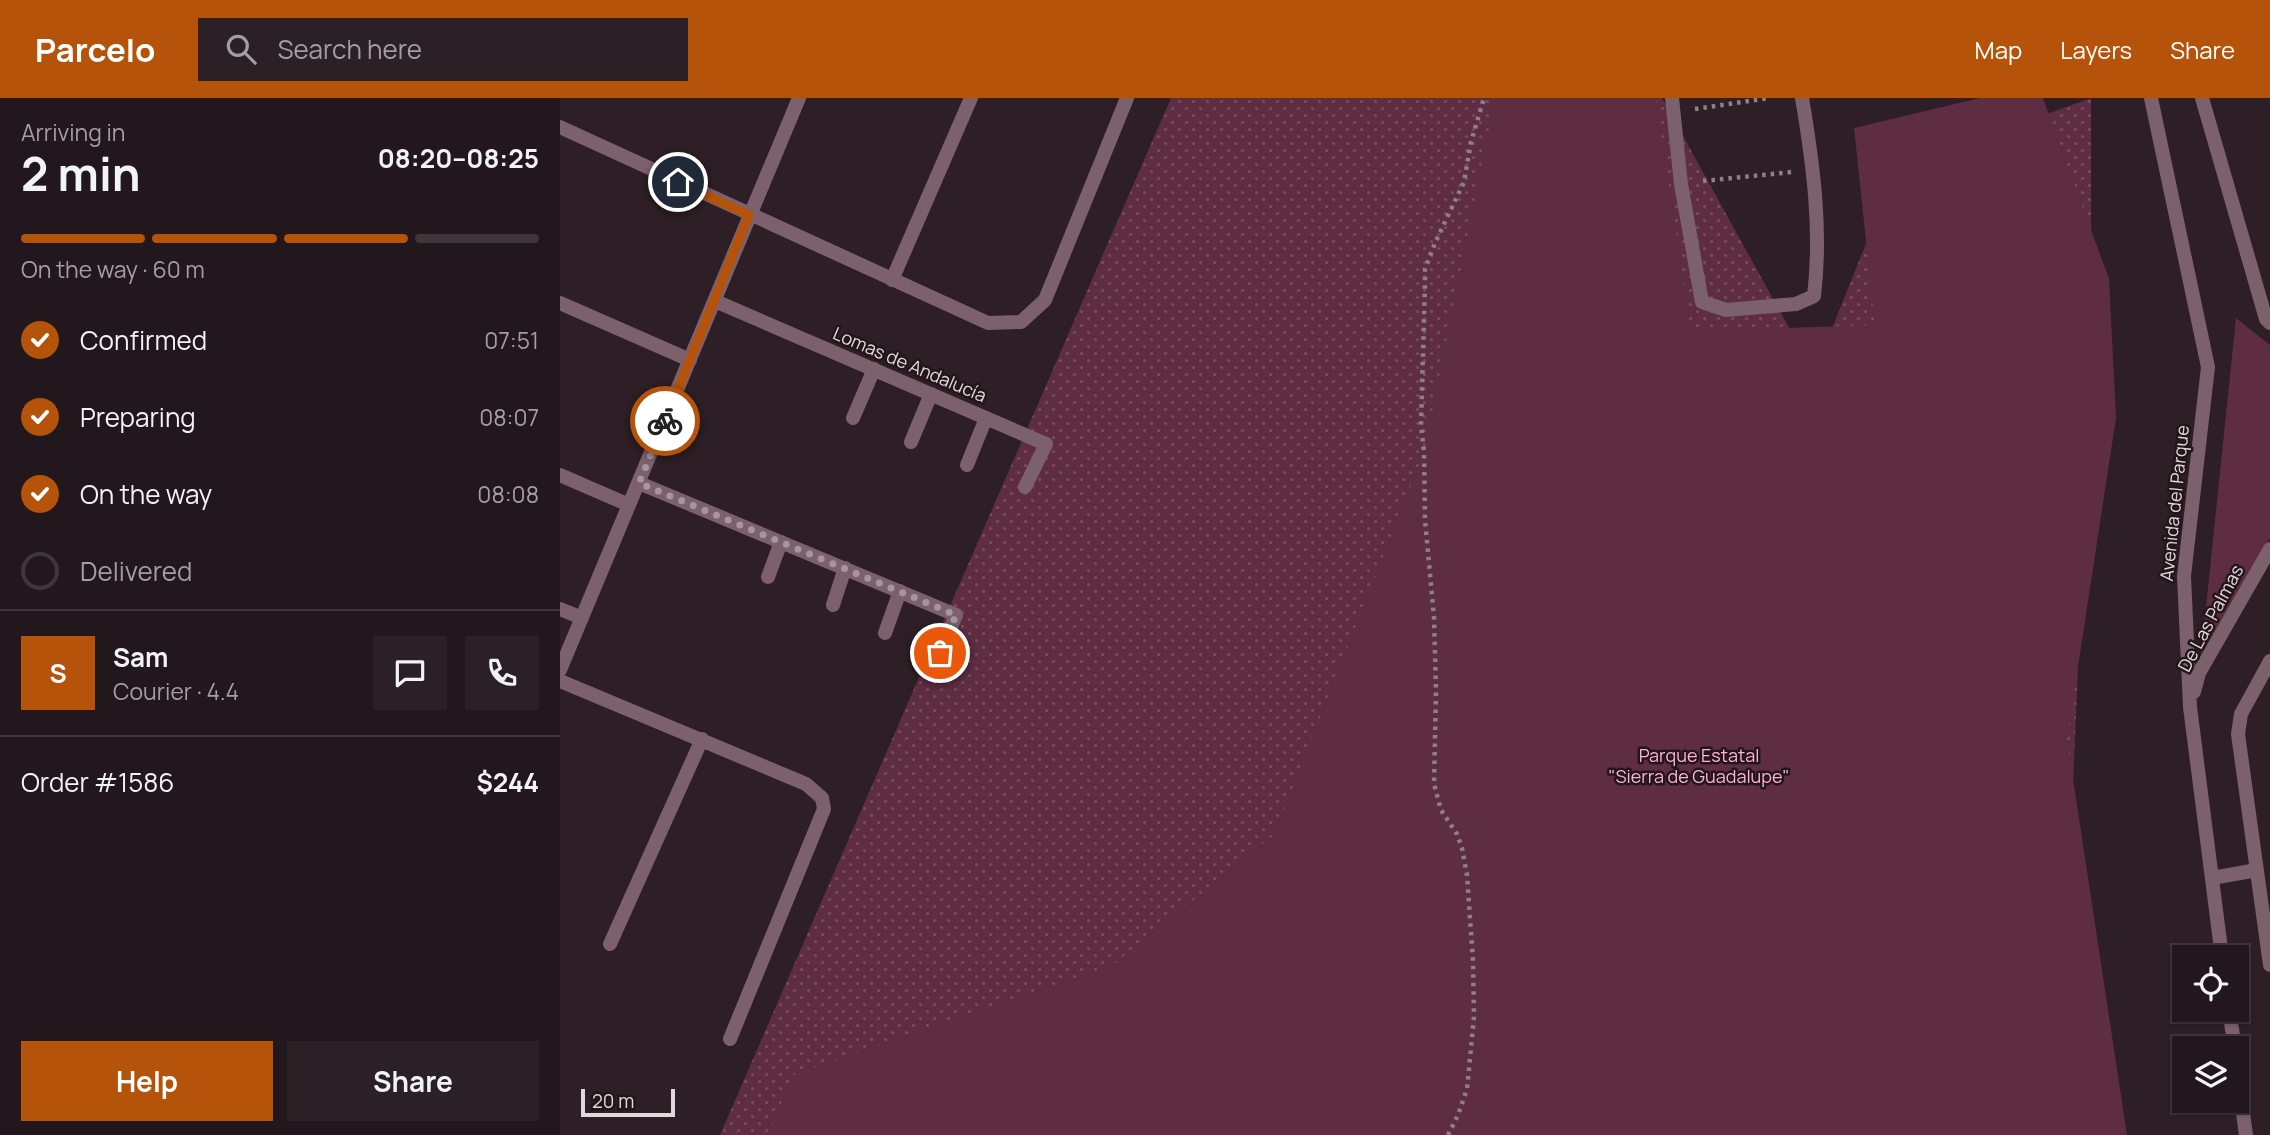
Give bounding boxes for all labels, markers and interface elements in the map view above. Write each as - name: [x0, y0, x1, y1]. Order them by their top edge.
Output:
- search box: [198, 18, 688, 81]
- text: Parcelo: [35, 27, 156, 72]
- icon: search: [222, 30, 260, 68]
- text: Search here: [278, 31, 422, 67]
- text: Map: [1975, 33, 2022, 66]
- text: Layers: [2060, 33, 2132, 66]
- text: Share: [2170, 33, 2235, 66]
- text: Arriving in: [21, 116, 126, 148]
- text: 08:20–08:25: [378, 140, 539, 176]
- text: 2 min: [21, 142, 141, 205]
- pin: [648, 152, 708, 212]
- icon: home: [659, 163, 697, 201]
- text: On the way · 60 m: [21, 253, 205, 285]
- icon: check: [21, 321, 59, 359]
- street label: Lomas de Andalucía: [830, 321, 990, 407]
- text: Confirmed: [80, 322, 207, 358]
- text: 07:51: [484, 324, 539, 356]
- courier: [630, 386, 700, 456]
- icon: check: [21, 398, 59, 436]
- text: Preparing: [80, 399, 196, 435]
- text: 08:07: [479, 401, 539, 433]
- icon: bike: [646, 402, 684, 440]
- street label: Avenida del Parque: [2154, 424, 2194, 582]
- icon: check: [21, 475, 59, 513]
- text: On the way: [80, 476, 212, 512]
- text: 08:08: [477, 478, 539, 510]
- text: Delivered: [80, 553, 192, 589]
- street label: De Las Palmas: [2172, 560, 2248, 676]
- pin: [910, 623, 970, 683]
- icon: bag: [921, 634, 959, 672]
- button: chat: [373, 636, 447, 710]
- button: phone: [465, 636, 539, 710]
- text: Sam: [113, 639, 168, 675]
- text: S: [49, 655, 67, 691]
- text: Courier · 4.4: [113, 675, 239, 707]
- park label: Parque Estatal "Sierra de Guadalupe": [1608, 743, 1790, 788]
- text: Order #1586: [21, 764, 174, 800]
- text: $244: [476, 764, 539, 800]
- map controls: [2172, 945, 2249, 1113]
- button: locate: [2172, 945, 2249, 1022]
- button: layers: [2172, 1036, 2249, 1113]
- button: Help: [21, 1041, 273, 1121]
- button: Share: [287, 1041, 539, 1121]
- scale bar: [581, 1086, 676, 1118]
- text: 20 m: [592, 1088, 634, 1114]

